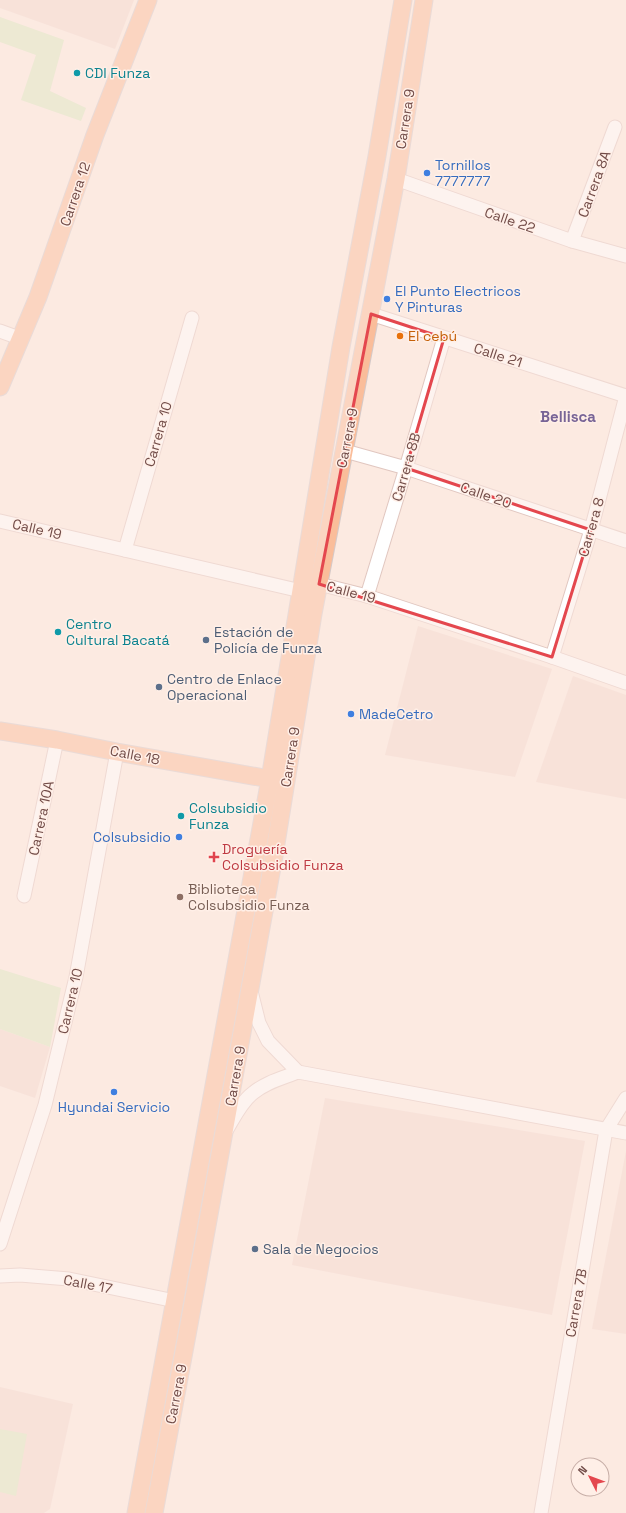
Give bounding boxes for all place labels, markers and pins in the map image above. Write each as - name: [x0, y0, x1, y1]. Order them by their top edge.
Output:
- place label: CDI Funza: [85, 64, 150, 82]
- marker: CDI Funza: [72, 68, 82, 78]
- place label: Tornillos 7777777: [435, 156, 491, 190]
- marker: Tornillos 7777777: [422, 168, 432, 178]
- place label: El Punto Electricos Y Pinturas: [395, 282, 521, 316]
- marker: El Punto Electricos Y Pinturas: [382, 294, 392, 304]
- place label: El cebú: [408, 327, 457, 345]
- marker: El cebú: [395, 331, 405, 341]
- place label: Centro Cultural Bacatá: [66, 615, 170, 649]
- place label: Estación de Policía de Funza: [214, 623, 322, 657]
- marker: Centro Cultural Bacatá: [53, 627, 63, 637]
- marker: Estación de Policía de Funza: [201, 635, 211, 645]
- place label: Centro de Enlace Operacional: [167, 670, 282, 704]
- marker: Centro de Enlace Operacional: [154, 682, 164, 692]
- place label: MadeCetro: [359, 705, 433, 723]
- marker: MadeCetro: [346, 709, 356, 719]
- place label: Colsubsidio Funza: [189, 799, 267, 833]
- marker: Colsubsidio Funza: [176, 811, 186, 821]
- place label: Colsubsidio: [93, 828, 171, 846]
- marker: Colsubsidio: [174, 832, 184, 842]
- place label: Droguería Colsubsidio Funza: [222, 840, 344, 874]
- marker: Droguería Colsubsidio Funza: [209, 852, 219, 862]
- place label: Biblioteca Colsubsidio Funza: [188, 880, 310, 914]
- marker: Biblioteca Colsubsidio Funza: [175, 892, 185, 902]
- marker: Hyundai Servicio: [109, 1087, 119, 1097]
- place label: Hyundai Servicio: [58, 1098, 170, 1116]
- place label: Sala de Negocios: [263, 1240, 379, 1258]
- marker: Sala de Negocios: [250, 1244, 260, 1254]

